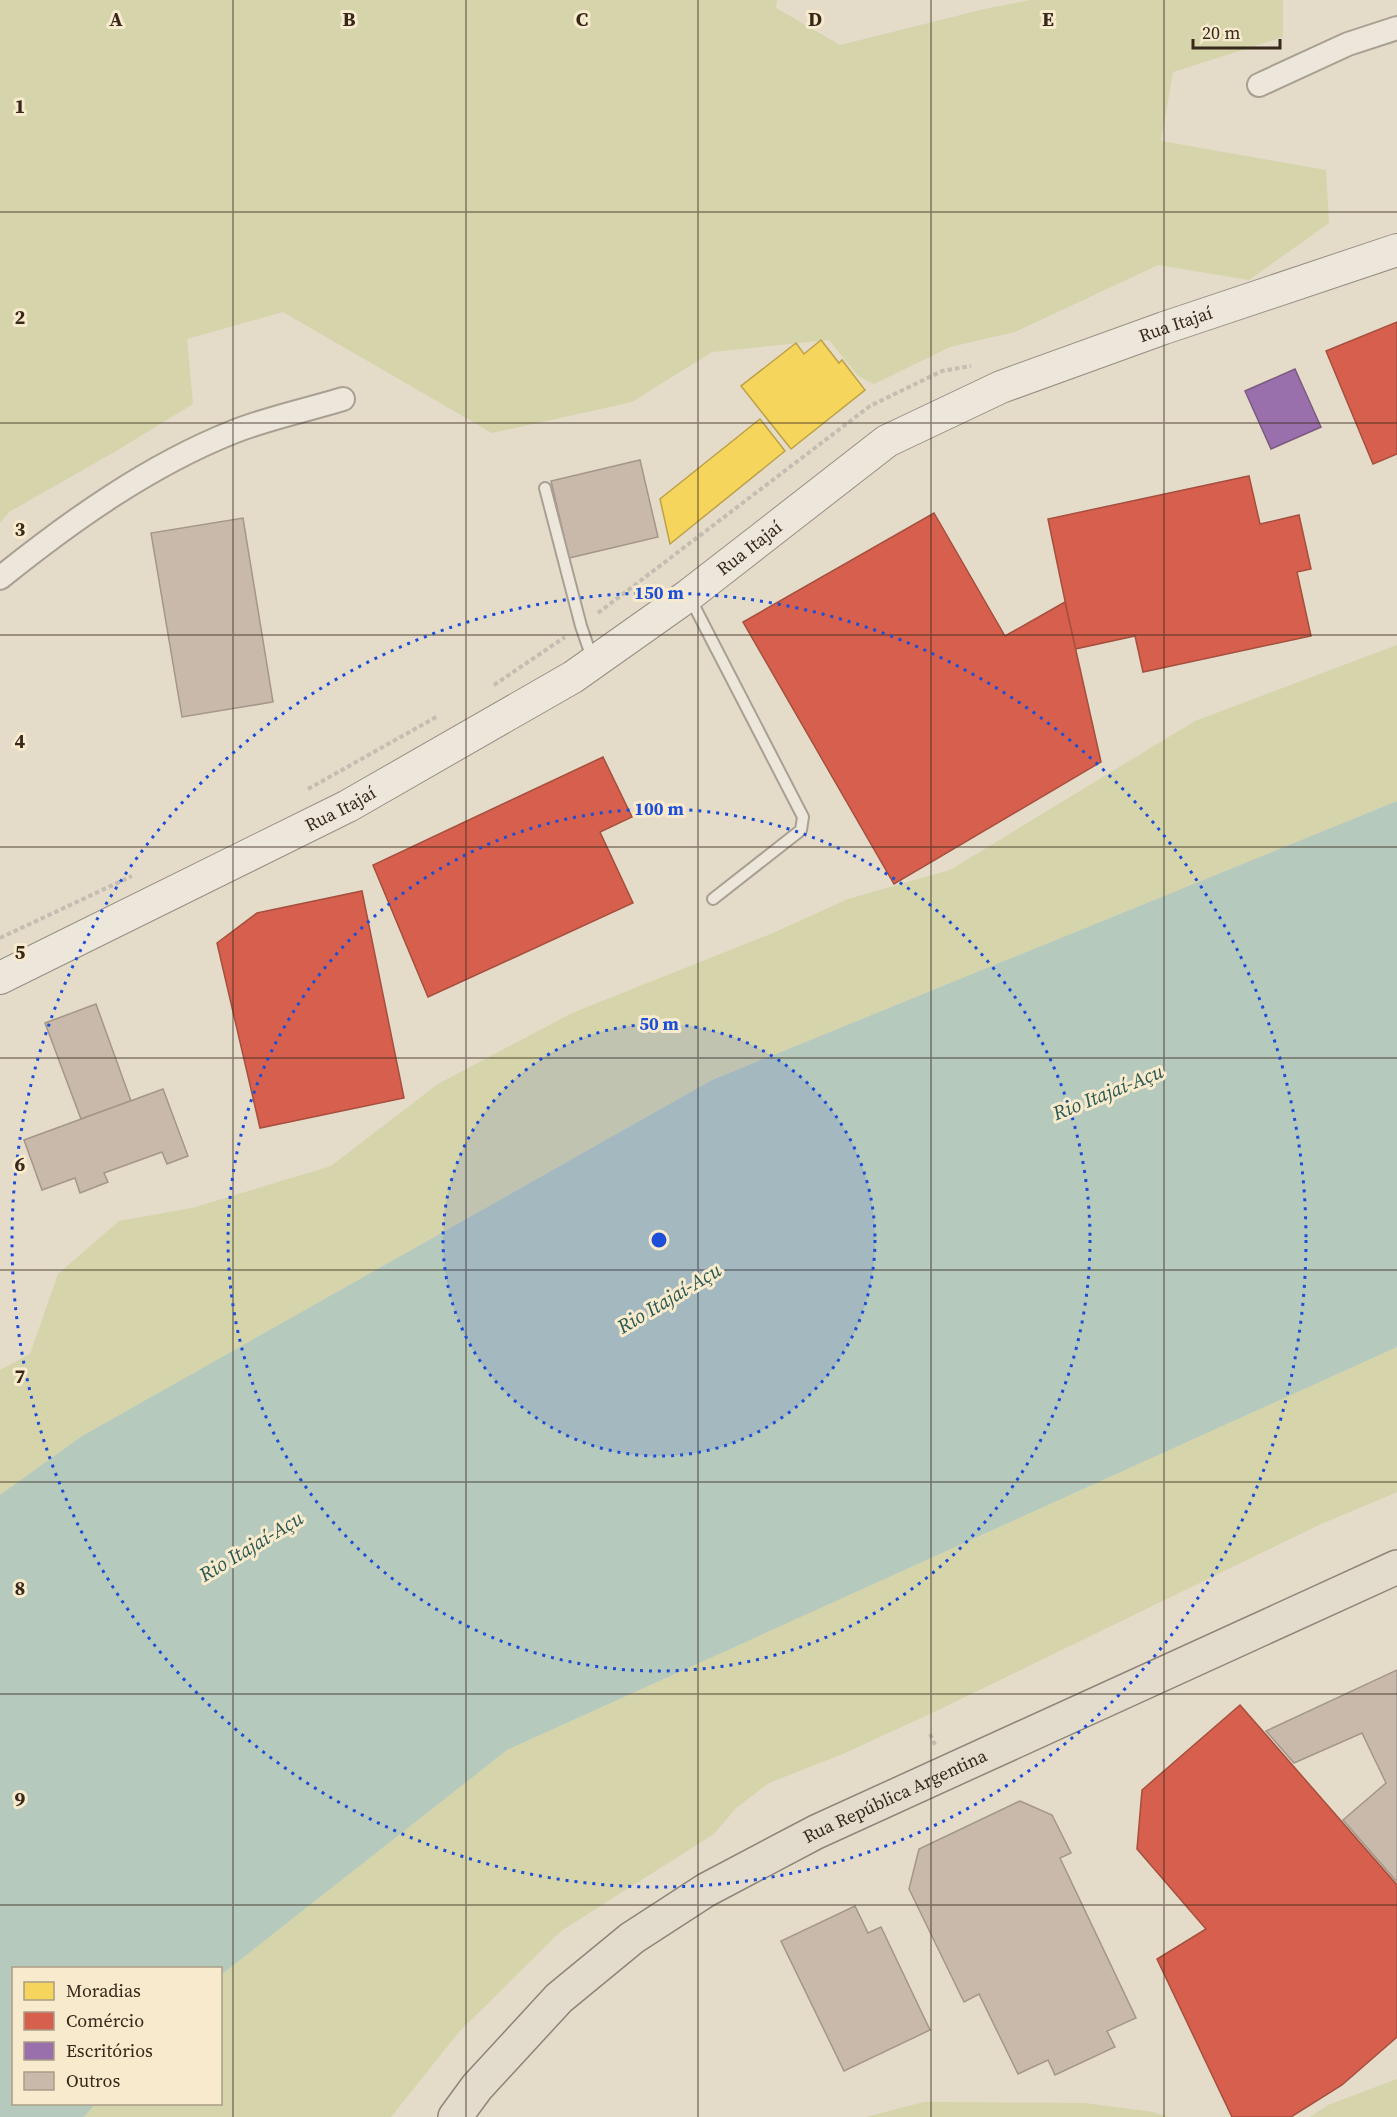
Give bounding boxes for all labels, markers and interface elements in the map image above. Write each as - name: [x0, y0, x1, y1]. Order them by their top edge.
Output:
- text: A: [109, 5, 123, 33]
- text: B: [342, 5, 356, 33]
- text: C: [576, 5, 588, 33]
- text: D: [808, 5, 822, 33]
- text: E: [1042, 5, 1054, 33]
- scale bar: [1193, 12, 1280, 50]
- text: 20 m: [1202, 20, 1240, 45]
- text: 1: [15, 92, 25, 120]
- street label: Rua Itajaí: [1135, 300, 1216, 348]
- text: 2: [15, 303, 26, 331]
- street label: Rua Itajaí: [711, 514, 787, 581]
- text: 3: [15, 515, 26, 543]
- text: 150 m: [634, 580, 684, 605]
- text: 4: [15, 727, 26, 755]
- street label: Rua Itajaí: [301, 780, 380, 837]
- text: 100 m: [634, 796, 684, 821]
- text: 5: [15, 938, 26, 966]
- text: 50 m: [639, 1011, 679, 1036]
- water label: Rio Itajaí-Açu: [1047, 1057, 1168, 1127]
- text: 6: [15, 1150, 26, 1178]
- centre of rings: [649, 1230, 669, 1250]
- water label: Rio Itajaí-Açu: [611, 1256, 727, 1341]
- text: 7: [15, 1362, 26, 1390]
- water label: Rio Itajaí-Açu: [193, 1504, 309, 1589]
- text: 8: [15, 1574, 25, 1602]
- street label: Rua República Argentina: [798, 1742, 992, 1849]
- text: 9: [15, 1785, 26, 1813]
- legend: [12, 1967, 222, 2105]
- text: Moradias: [66, 1978, 141, 2003]
- text: Comércio: [66, 2008, 144, 2033]
- text: Escritórios: [66, 2038, 153, 2063]
- text: Outros: [66, 2068, 120, 2093]

